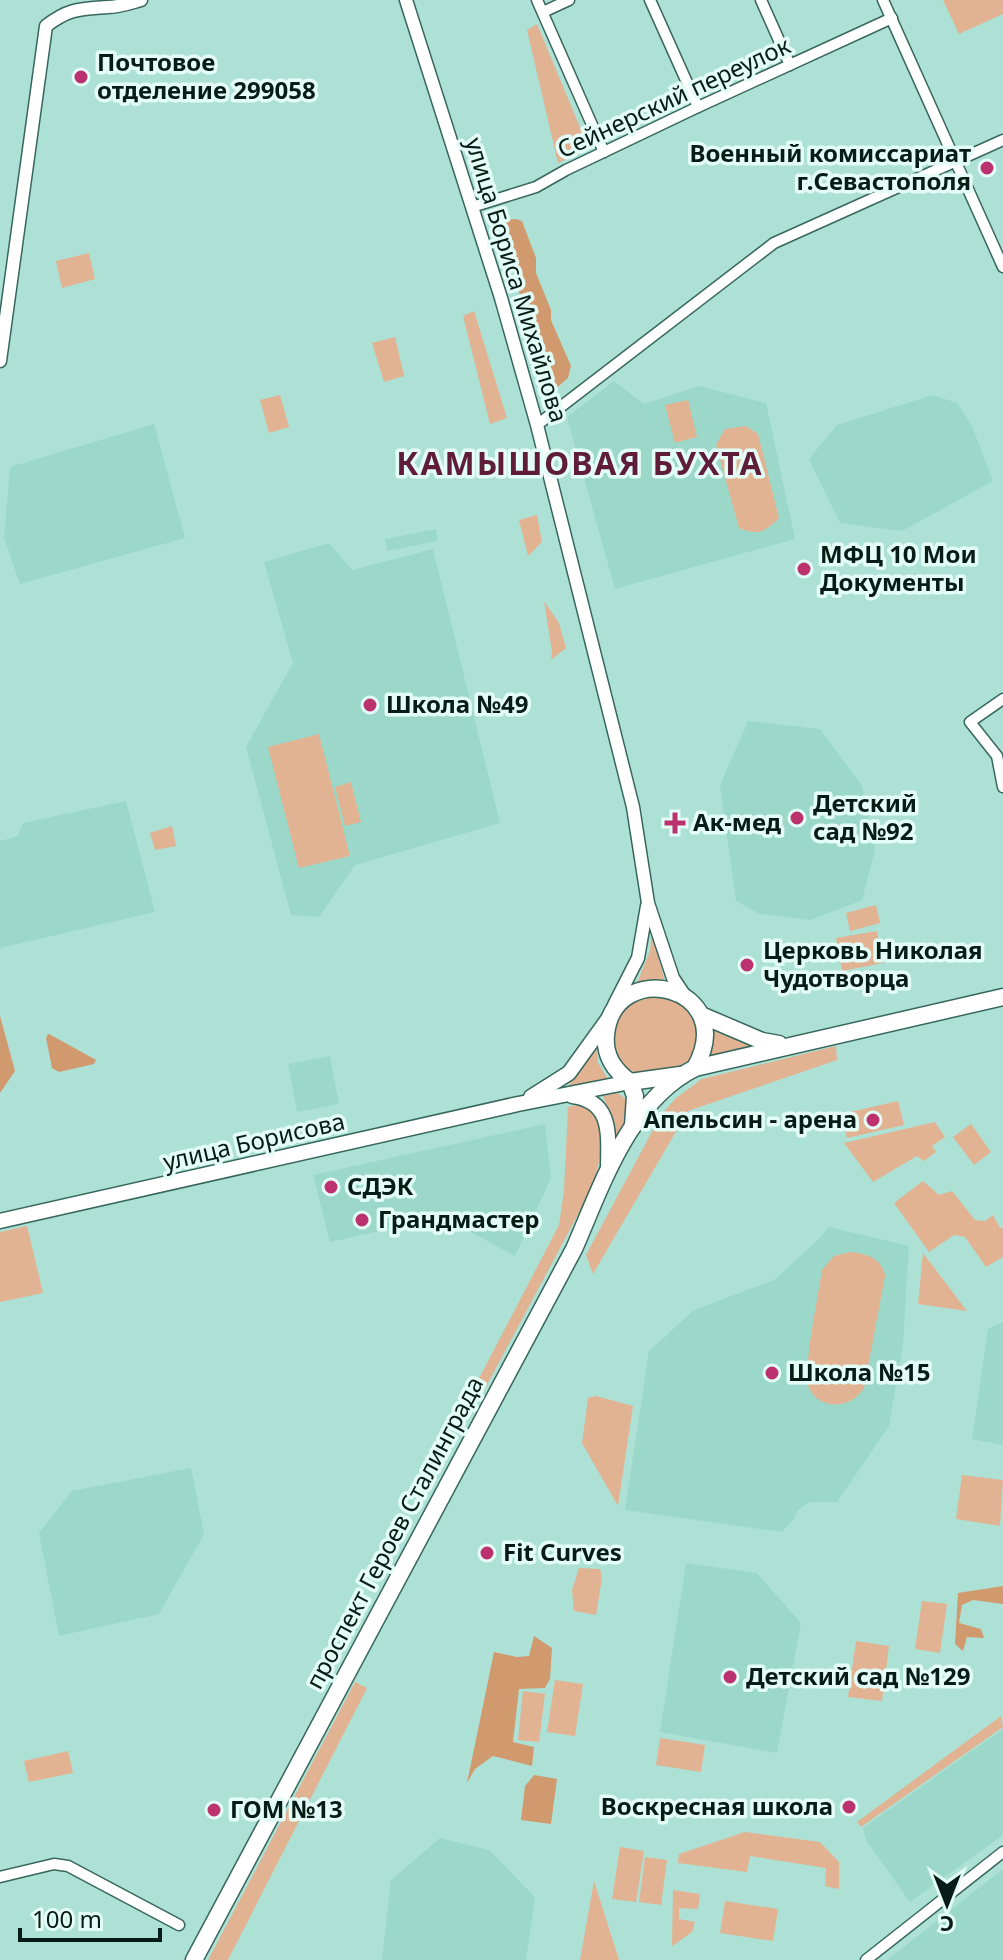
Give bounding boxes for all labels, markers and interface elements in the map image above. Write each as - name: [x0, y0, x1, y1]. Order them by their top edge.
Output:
- street label: Сейнерский переулок: [551, 28, 796, 165]
- place label: Почтовое отделение 299058: [97, 45, 316, 106]
- marker: Почтовое отделение 299058: [72, 68, 90, 86]
- street label: улица Бориса Михайлова: [458, 133, 577, 426]
- place label: Военный комиссариат г.Севастополя: [690, 136, 971, 197]
- marker: Военный комиссариат г.Севастополя: [978, 159, 996, 177]
- district label: КАМЫШОВАЯ БУХТА: [396, 441, 764, 484]
- place label: МФЦ 10 Мои Документы: [820, 537, 977, 598]
- marker: МФЦ 10 Мои Документы: [795, 560, 813, 578]
- place label: Школа №49: [386, 687, 528, 720]
- marker: Школа №49: [361, 696, 379, 714]
- place label: Детский сад №92: [813, 786, 917, 847]
- place label: Ак-мед: [693, 805, 782, 838]
- marker: Детский сад №92: [788, 809, 806, 827]
- marker: Ак-мед: [664, 812, 686, 834]
- place label: Церковь Николая Чудотворца: [763, 933, 982, 994]
- marker: Церковь Николая Чудотворца: [738, 956, 756, 974]
- place label: Апельсин - арена: [643, 1102, 857, 1135]
- street label: улица Борисова: [160, 1104, 348, 1177]
- marker: Апельсин - арена: [864, 1111, 882, 1129]
- place label: СДЭК: [347, 1169, 414, 1202]
- marker: СДЭК: [322, 1178, 340, 1196]
- place label: Грандмастер: [378, 1202, 539, 1235]
- marker: Грандмастер: [353, 1211, 371, 1229]
- place label: Школа №15: [788, 1355, 930, 1388]
- marker: Школа №15: [763, 1364, 781, 1382]
- street label: проспект Героев Сталинграда: [297, 1370, 490, 1694]
- place label: Fit Curves: [503, 1535, 622, 1568]
- marker: Fit Curves: [478, 1544, 496, 1562]
- place label: Детский сад №129: [746, 1659, 971, 1692]
- marker: Детский сад №129: [721, 1668, 739, 1686]
- place label: Воскресная школа: [601, 1789, 833, 1822]
- place label: ГОМ №13: [230, 1792, 343, 1825]
- marker: Воскресная школа: [840, 1798, 858, 1816]
- marker: ГОМ №13: [205, 1801, 223, 1819]
- north arrow: [907, 1864, 987, 1944]
- scale bar: [20, 1892, 160, 1942]
- text: 100 m: [32, 1902, 102, 1935]
- text: С: [940, 1910, 954, 1940]

